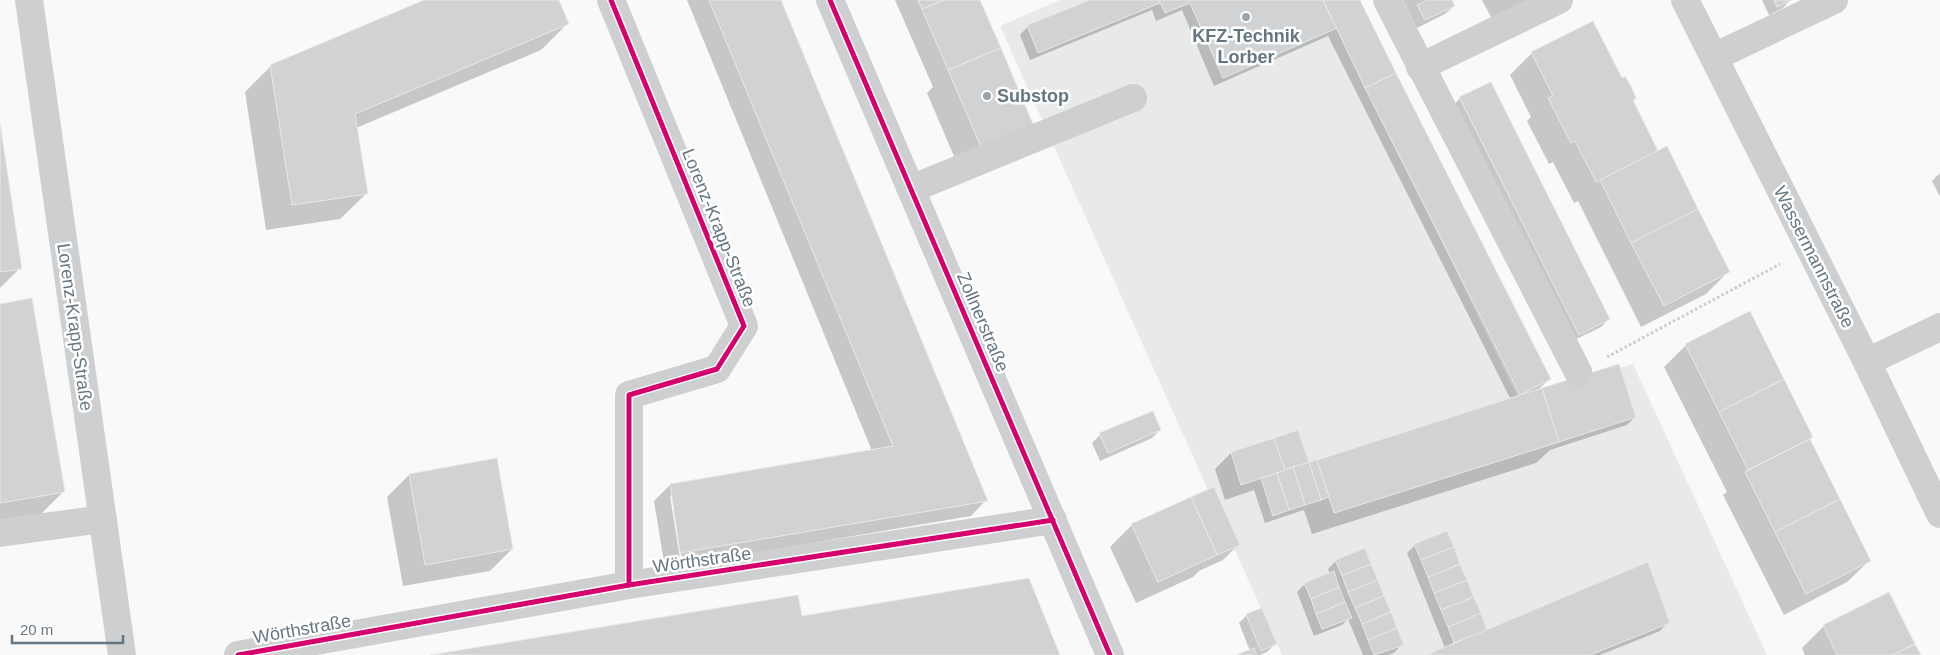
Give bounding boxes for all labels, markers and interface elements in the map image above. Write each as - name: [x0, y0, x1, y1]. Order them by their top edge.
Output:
- marker: KFZ-Technik Lorber: [1240, 11, 1252, 23]
- place label: KFZ-Technik Lorber: [1192, 26, 1301, 67]
- place label: Substop: [997, 86, 1069, 106]
- marker: Substop: [981, 90, 993, 102]
- street label: Lorenz-Krapp-Straße: [678, 146, 760, 310]
- street label: Wassermannstraße: [1770, 183, 1858, 331]
- street label: Lorenz-Krapp-Straße: [53, 242, 97, 412]
- street label: Zollnerstraße: [953, 269, 1013, 375]
- street label: Wörthstraße: [652, 543, 752, 577]
- street label: Wörthstraße: [252, 611, 352, 647]
- scale bar: [12, 612, 124, 644]
- text: 20 m: [20, 621, 53, 638]

